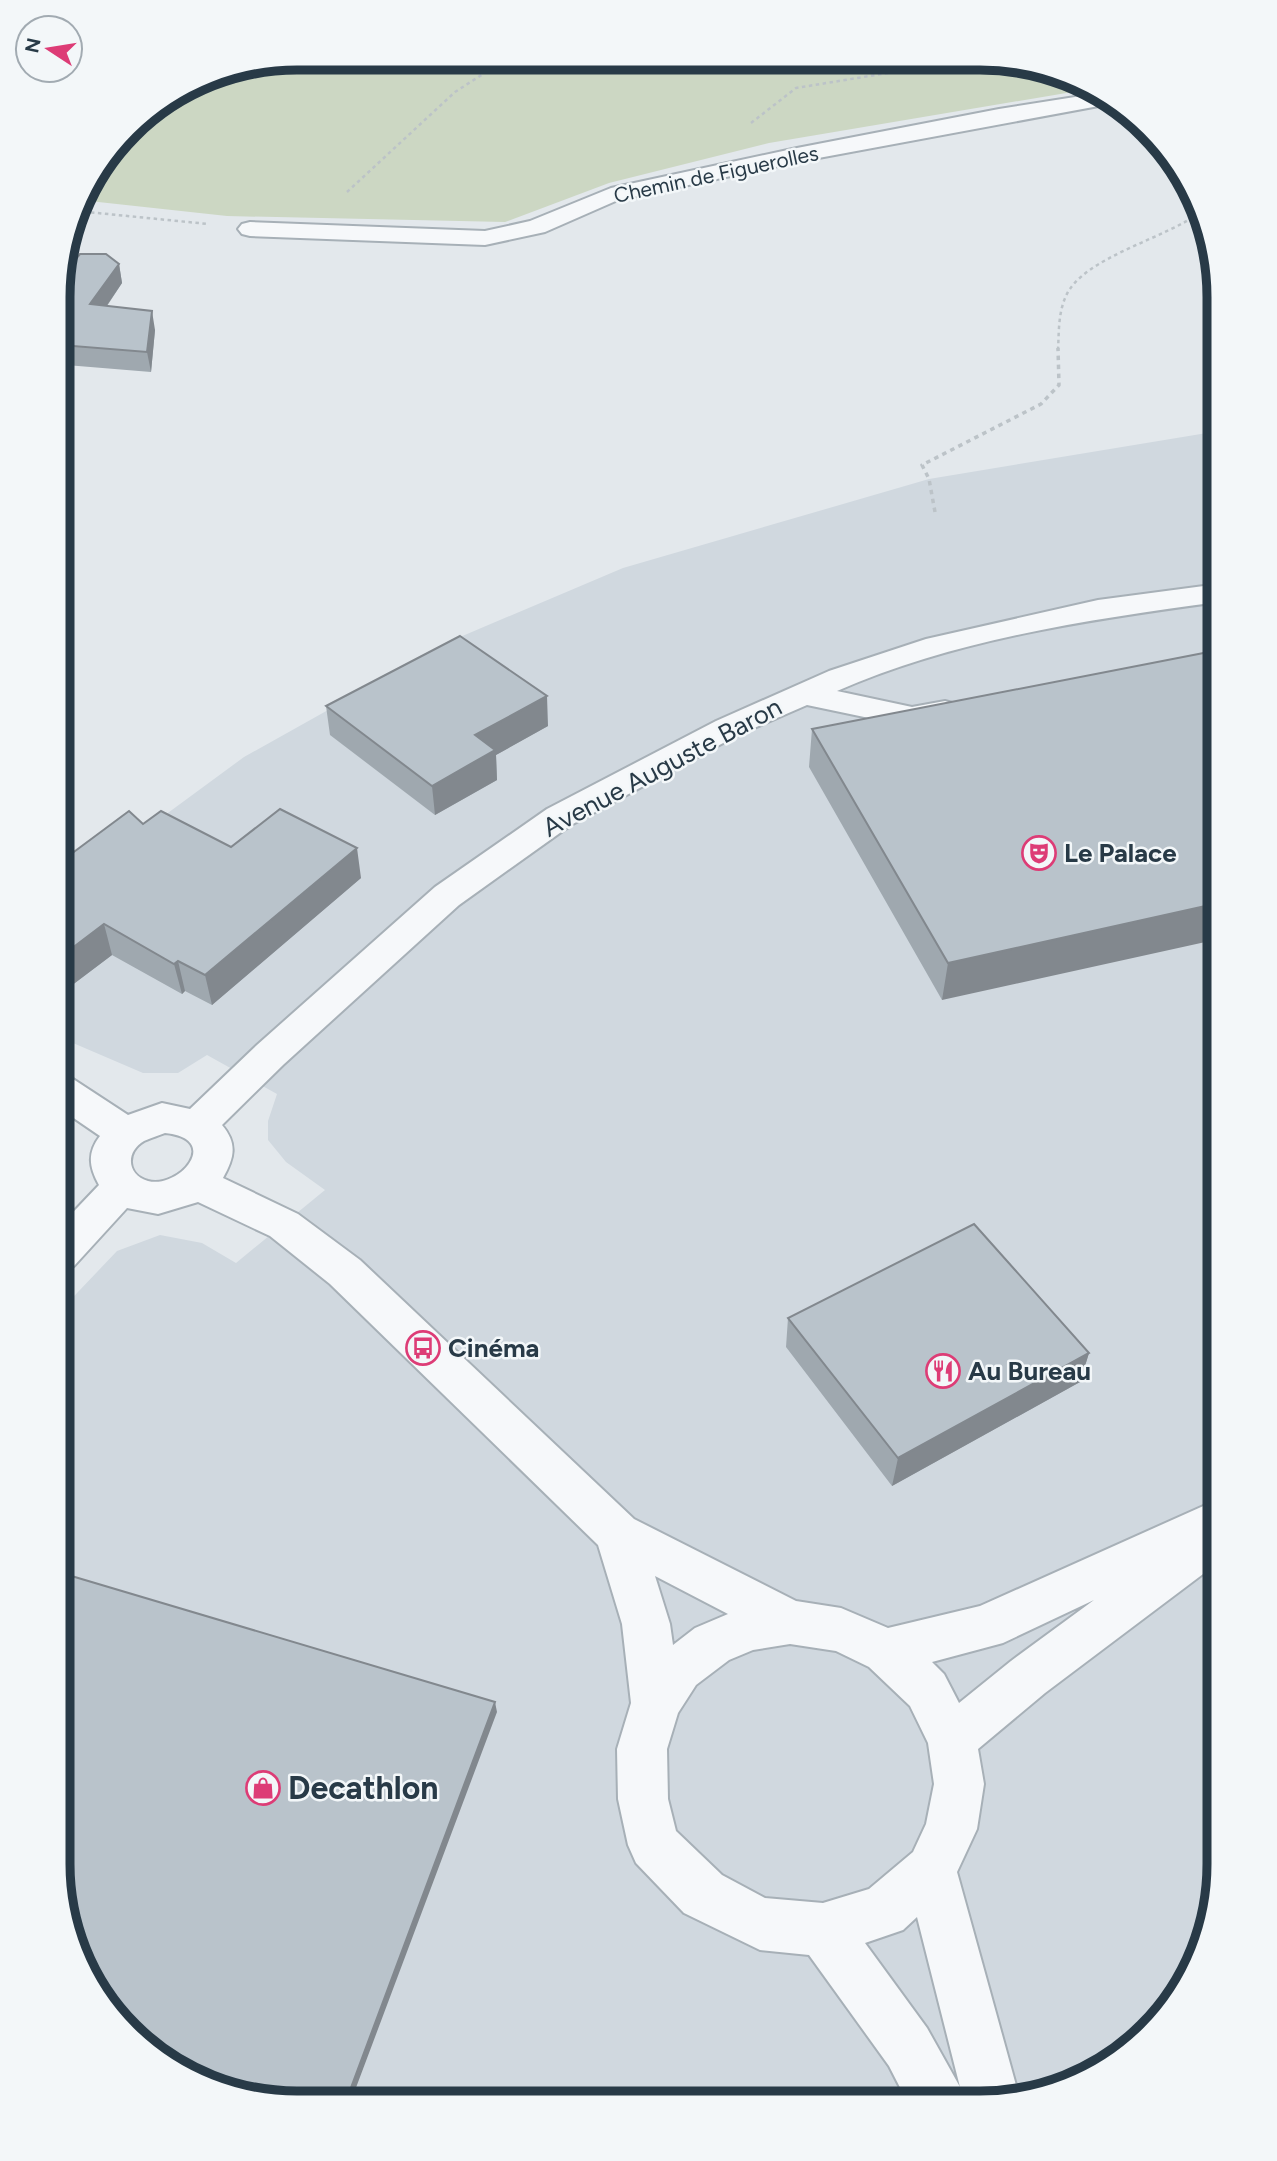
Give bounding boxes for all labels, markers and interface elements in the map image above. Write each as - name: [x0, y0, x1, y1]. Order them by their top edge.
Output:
- north arrow: [14, 14, 84, 84]
- text: N: [20, 36, 46, 55]
- street label: Chemin de Figuerolles: [611, 140, 821, 208]
- street label: Avenue Auguste Baron: [537, 690, 787, 844]
- theatre icon: Le Palace: [1020, 834, 1058, 872]
- place label: Le Palace: [1064, 837, 1177, 869]
- bus stop icon: Cinéma: [404, 1329, 442, 1367]
- place label: Cinéma: [448, 1332, 539, 1364]
- restaurant icon: Au Bureau: [924, 1352, 962, 1390]
- place label: Au Bureau: [968, 1355, 1091, 1387]
- shop icon: Decathlon: [244, 1769, 282, 1807]
- place label: Decathlon: [288, 1769, 438, 1807]

